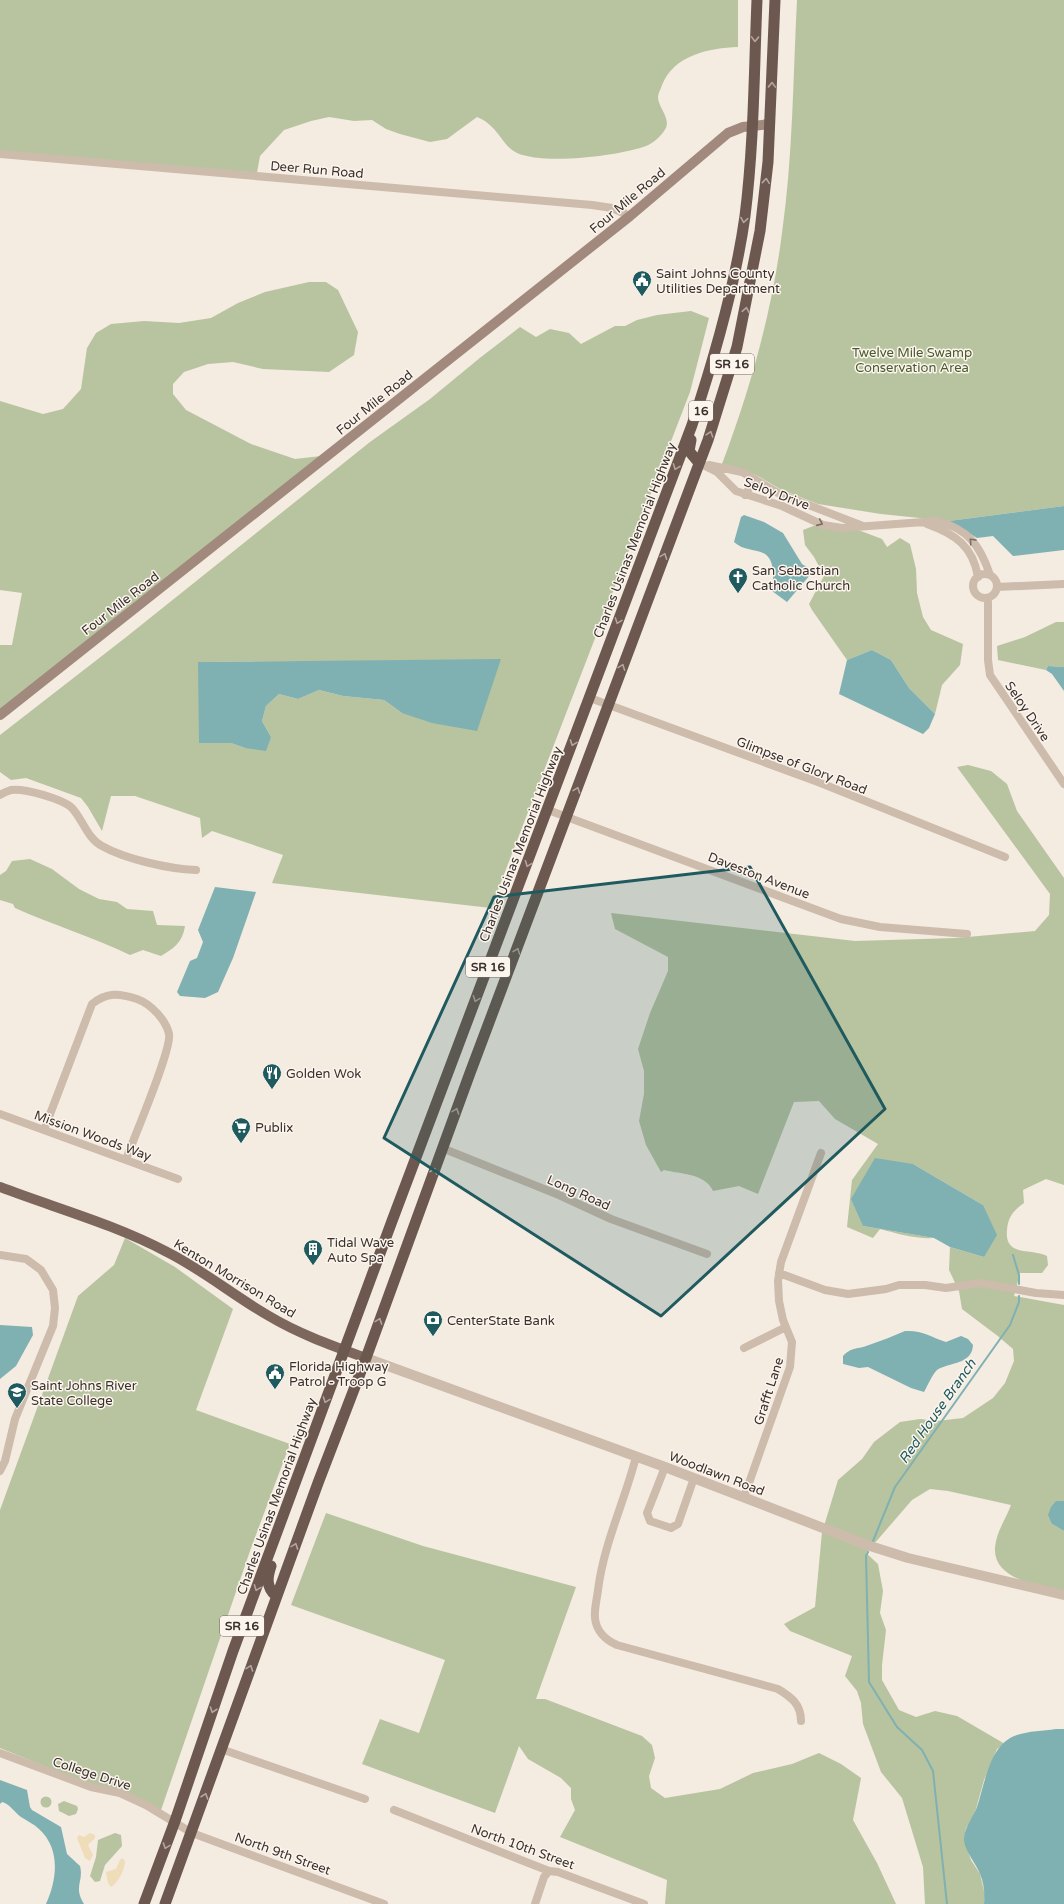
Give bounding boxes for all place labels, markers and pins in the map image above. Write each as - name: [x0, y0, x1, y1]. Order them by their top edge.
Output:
- place label: Saint Johns County Utilities Department: [656, 266, 780, 297]
- public building icon: Saint Johns County Utilities Department: [631, 269, 653, 297]
- place label: San Sebastian Catholic Church: [752, 563, 850, 594]
- church icon: San Sebastian Catholic Church: [727, 566, 749, 594]
- restaurant icon: Golden Wok: [261, 1062, 283, 1090]
- place label: Golden Wok: [286, 1066, 361, 1082]
- supermarket icon: Publix: [230, 1116, 252, 1144]
- place label: Publix: [255, 1120, 293, 1136]
- place label: Tidal Wave Auto Spa: [327, 1235, 394, 1266]
- building icon: Tidal Wave Auto Spa: [302, 1238, 324, 1266]
- bank icon: CenterState Bank: [422, 1309, 444, 1337]
- place label: CenterState Bank: [447, 1313, 555, 1329]
- place label: Florida Highway Patrol - Troop G: [289, 1359, 388, 1390]
- public building icon: Florida Highway Patrol - Troop G: [264, 1362, 286, 1390]
- place label: Saint Johns River State College: [31, 1378, 137, 1409]
- school or university icon: Saint Johns River State College: [6, 1381, 28, 1409]

